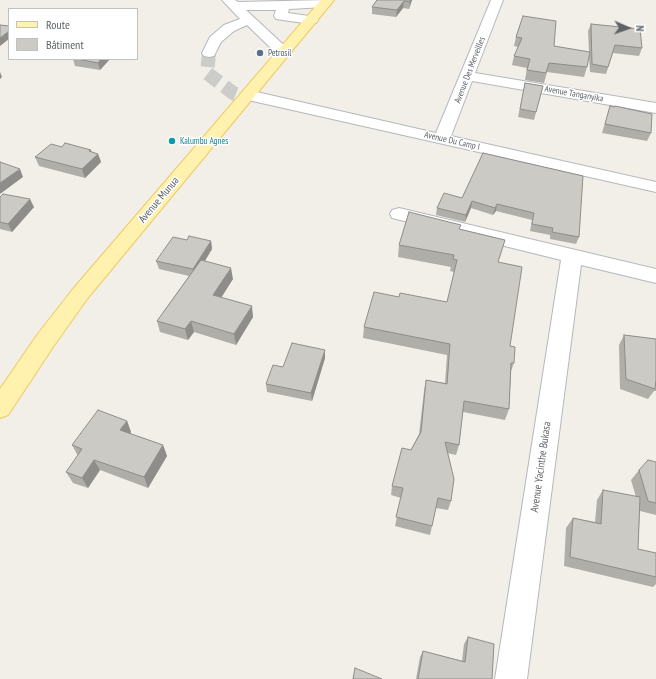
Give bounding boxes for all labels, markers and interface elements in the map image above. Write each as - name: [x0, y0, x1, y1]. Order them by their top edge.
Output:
- legend: [8, 8, 138, 60]
- north arrow: [608, 8, 648, 48]
- text: Route: [46, 17, 70, 32]
- text: N: [633, 25, 647, 32]
- street label: Avenue Des Merveilles: [452, 35, 488, 105]
- text: Bâtiment: [46, 37, 84, 52]
- marker: Petrosil: [255, 48, 265, 58]
- place label: Petrosil: [268, 48, 291, 58]
- street label: Avenue Tanganyika: [544, 84, 604, 104]
- street label: Avenue Du Camp I: [423, 129, 481, 153]
- marker: Kalumbu Agnes: [167, 136, 177, 146]
- place label: Kalumbu Agnes: [180, 136, 228, 146]
- street label: Avenue Munua: [136, 174, 182, 226]
- street label: Avenue Yacinthe Bukasa: [528, 421, 554, 513]

